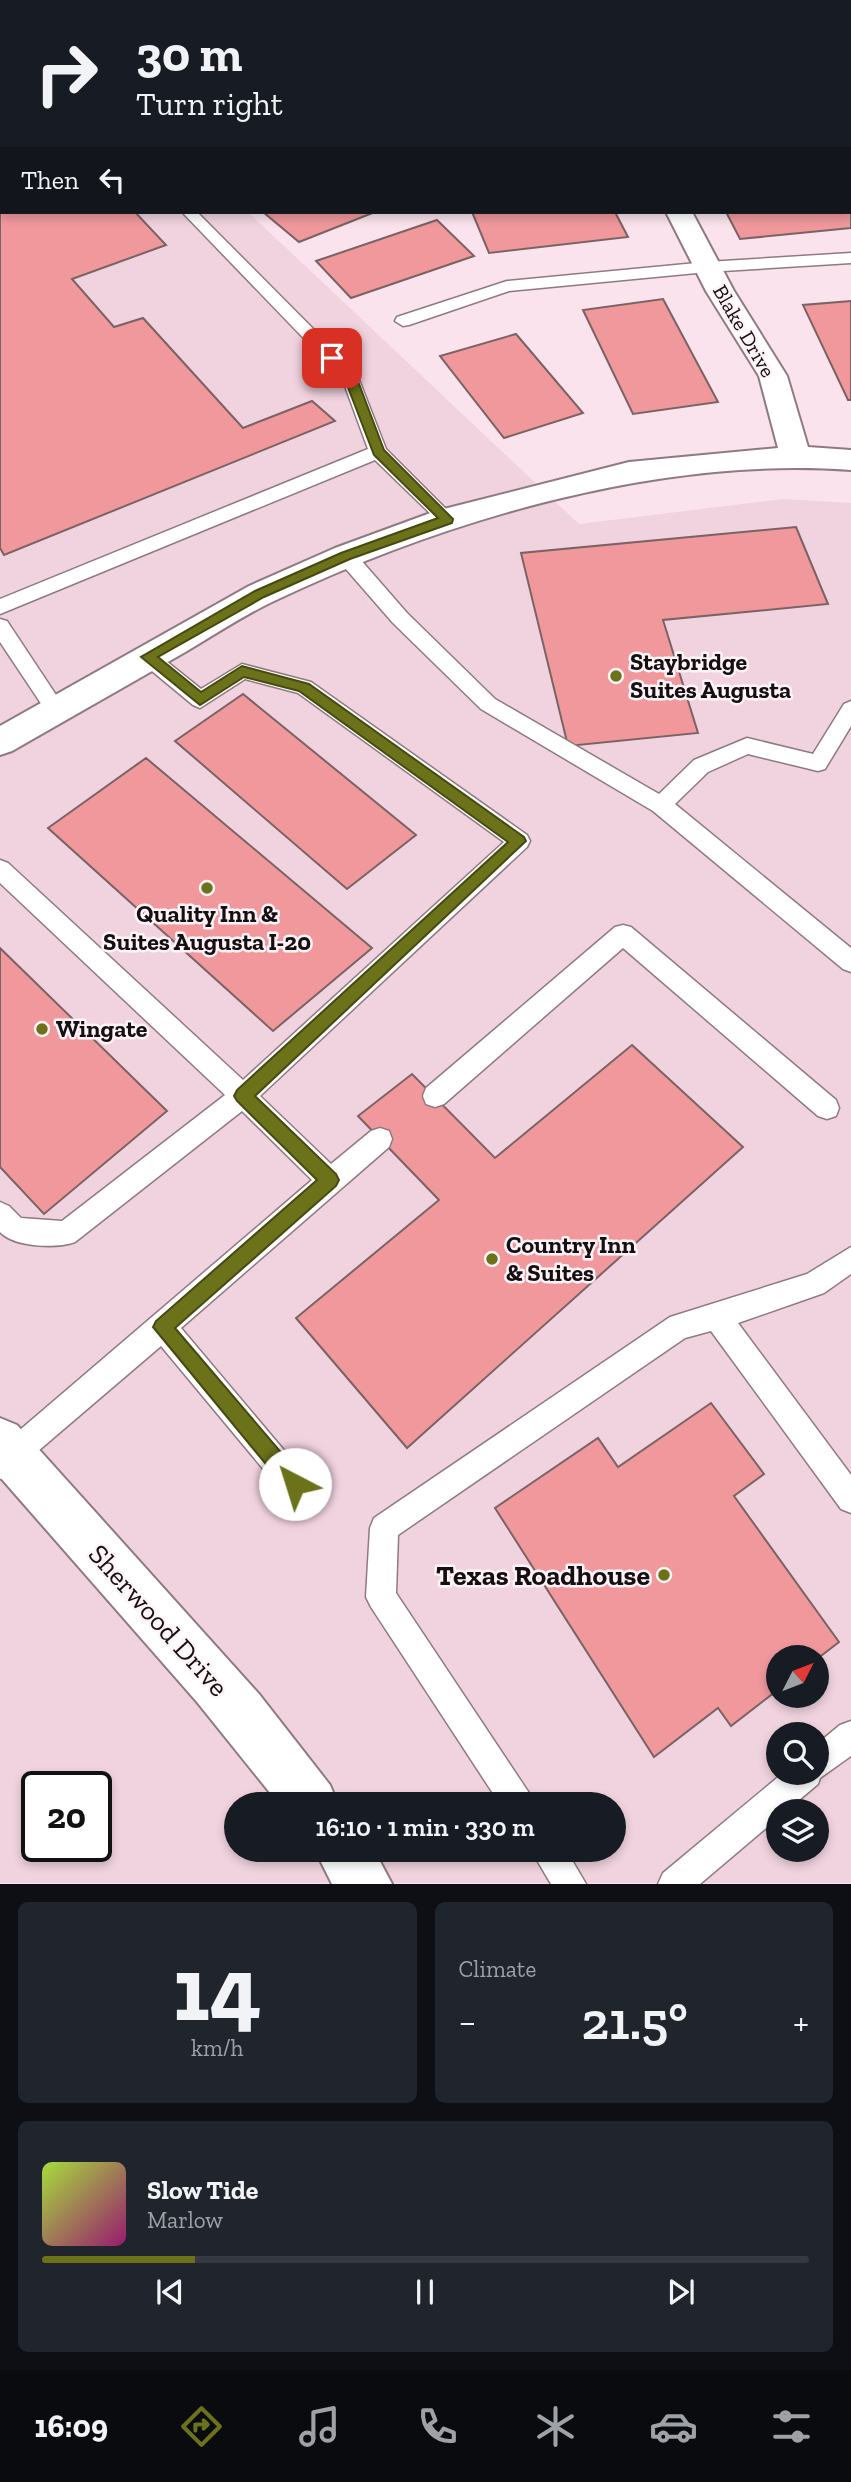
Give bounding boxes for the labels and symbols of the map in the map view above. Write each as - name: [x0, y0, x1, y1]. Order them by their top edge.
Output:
- street label: Blake Drive: [708, 280, 781, 382]
- pin: [302, 328, 362, 388]
- place label: Staybridge Suites Augusta: [630, 647, 791, 704]
- marker: Staybridge Suites Augusta: [608, 668, 624, 684]
- marker: Quality Inn & Suites Augusta I-20: [199, 880, 215, 896]
- place label: Quality Inn & Suites Augusta I-20: [103, 899, 311, 956]
- place label: Wingate: [56, 1014, 148, 1043]
- marker: Wingate: [34, 1021, 50, 1037]
- place label: Country Inn & Suites: [506, 1230, 636, 1287]
- marker: Country Inn & Suites: [484, 1251, 500, 1267]
- position arrow: [258, 1447, 332, 1521]
- street label: Sherwood Drive: [82, 1538, 235, 1703]
- place label: Texas Roadhouse: [436, 1559, 650, 1592]
- marker: Texas Roadhouse: [656, 1567, 672, 1583]
- north arrow: [766, 1645, 830, 1708]
- speed limit sign: 20: [21, 1771, 112, 1862]

